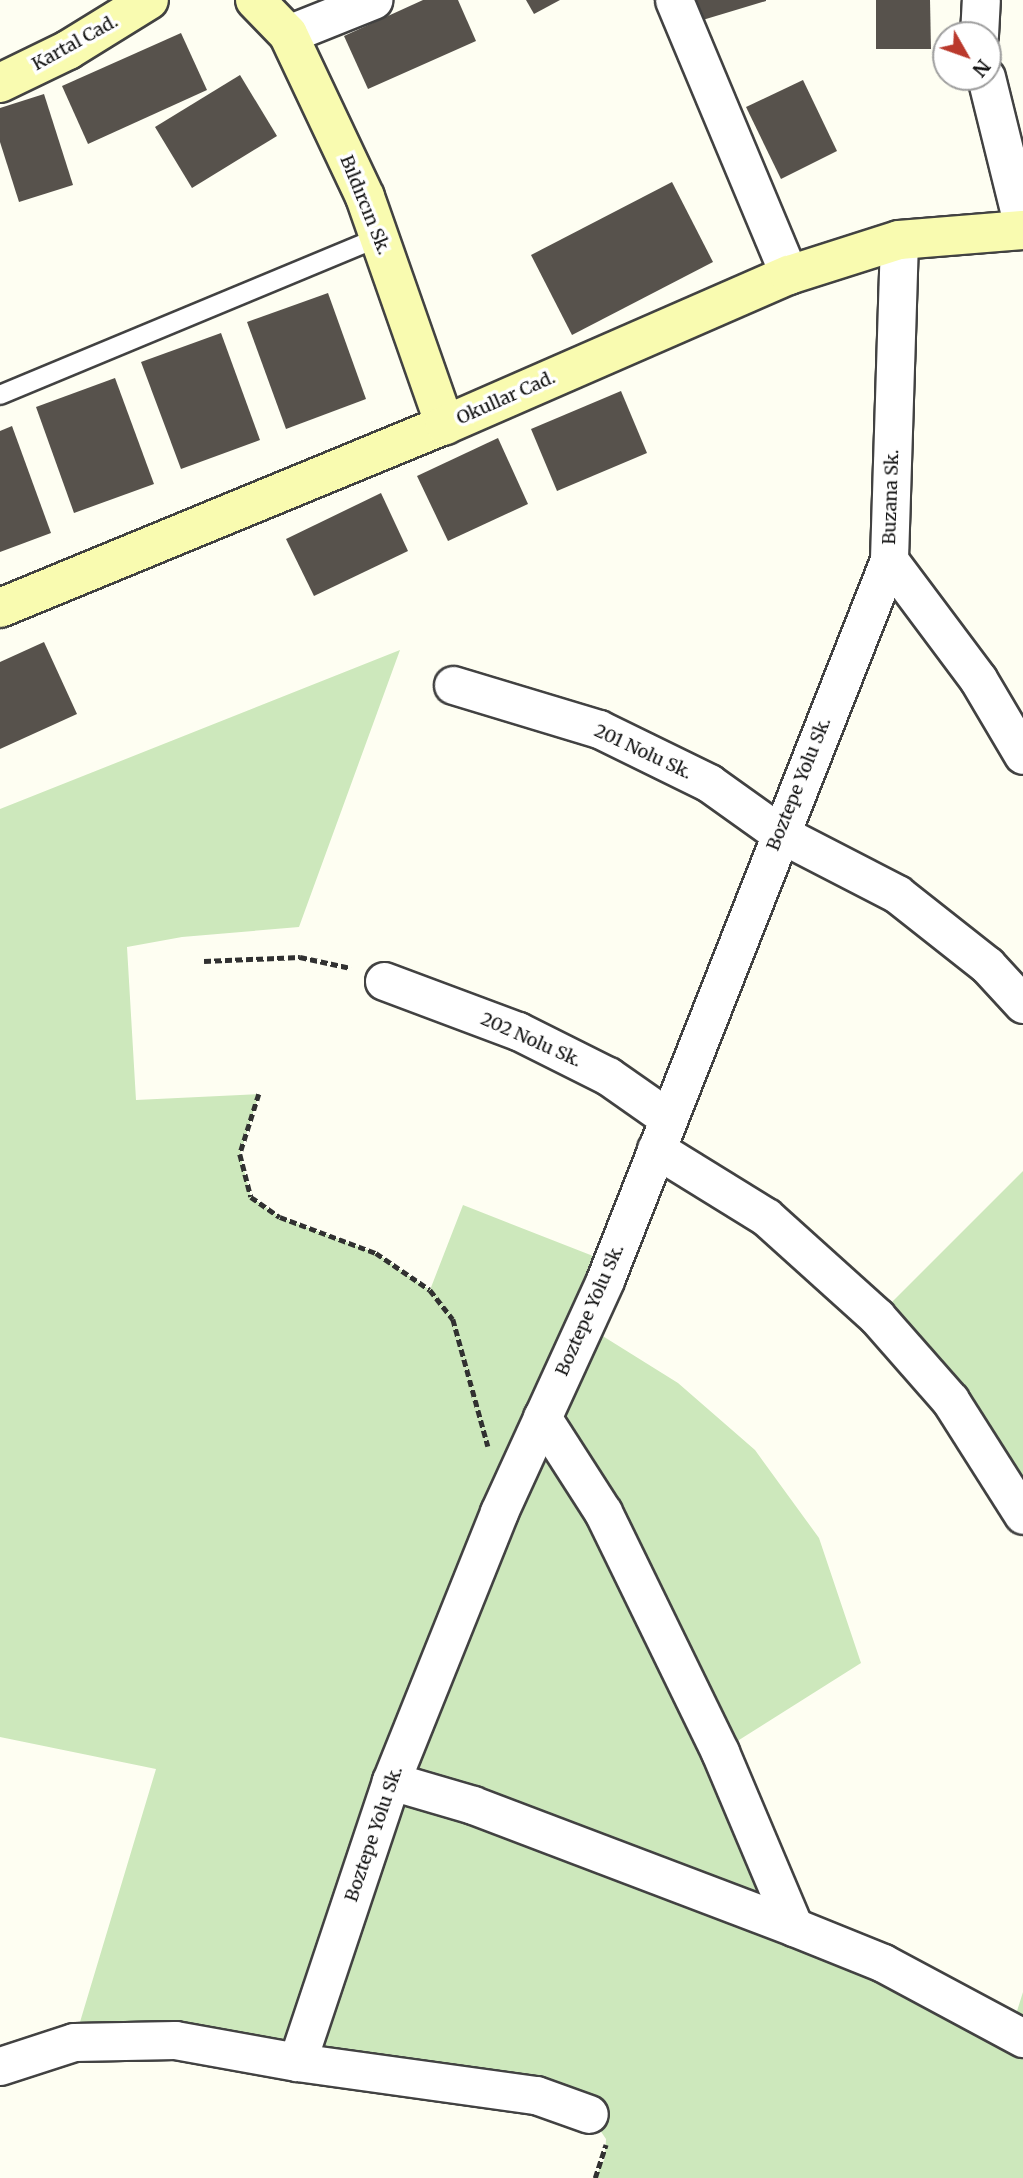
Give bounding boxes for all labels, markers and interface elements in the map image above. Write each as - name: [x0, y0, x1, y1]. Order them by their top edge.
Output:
- street label: Kartal Cad.: [28, 11, 122, 75]
- north arrow: [932, 21, 1002, 91]
- text: N: [968, 55, 996, 82]
- street label: Bıldırcın Sk.: [335, 152, 395, 258]
- street label: Okullar Cad.: [453, 367, 559, 429]
- street label: Buzana Sk.: [879, 449, 903, 545]
- street label: Boztepe Yolu Sk.: [762, 714, 836, 854]
- street label: 201 Nolu Sk.: [591, 720, 695, 784]
- street label: 202 Nolu Sk.: [477, 1008, 585, 1072]
- street label: Boztepe Yolu Sk.: [551, 1241, 629, 1379]
- street label: Boztepe Yolu Sk.: [341, 1763, 407, 1905]

